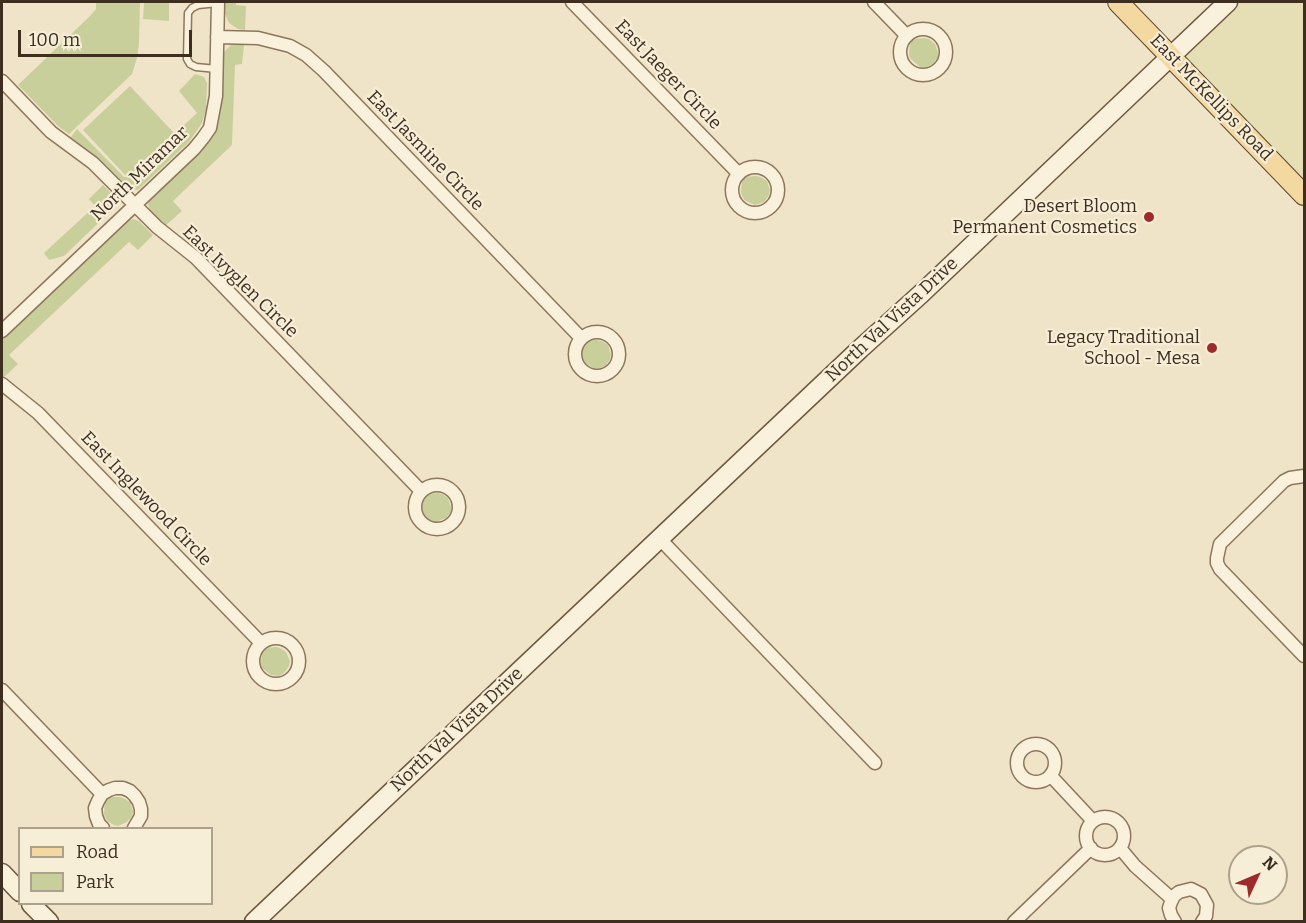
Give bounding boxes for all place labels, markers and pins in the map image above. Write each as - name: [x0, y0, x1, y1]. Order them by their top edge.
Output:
- place label: Desert Bloom Permanent Cosmetics: [952, 196, 1137, 238]
- marker: Desert Bloom Permanent Cosmetics: [1142, 210, 1156, 224]
- place label: Legacy Traditional School - Mesa: [1047, 327, 1200, 370]
- marker: Legacy Traditional School - Mesa: [1205, 341, 1219, 355]

